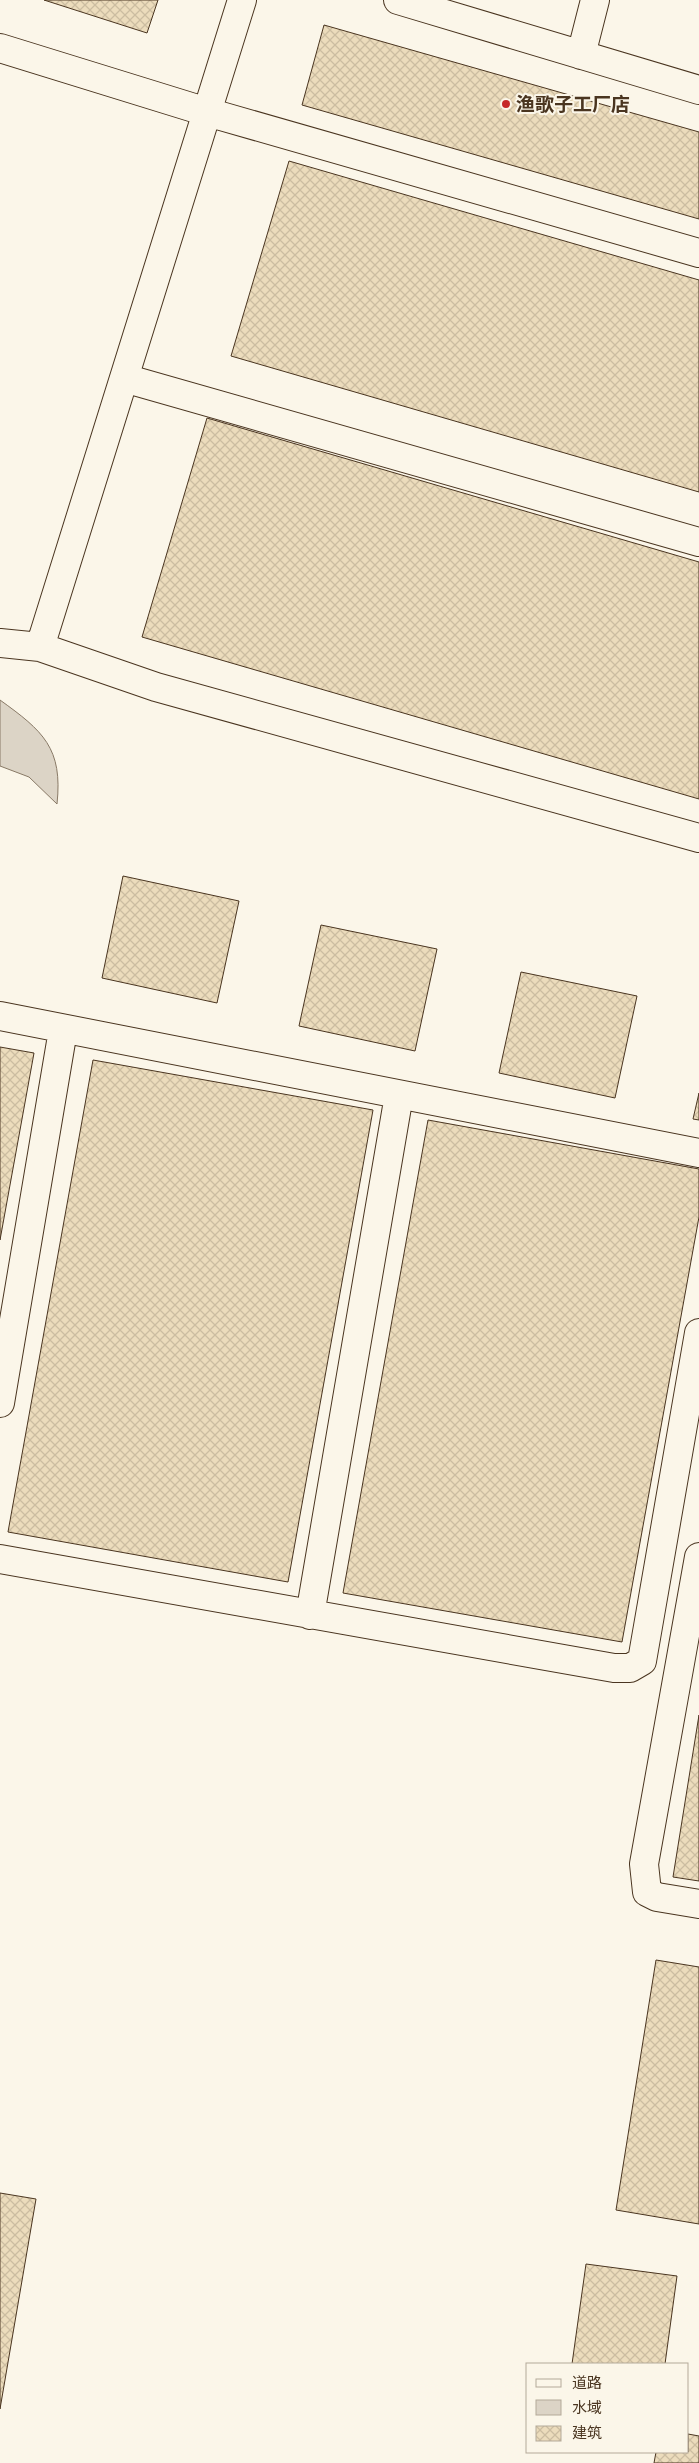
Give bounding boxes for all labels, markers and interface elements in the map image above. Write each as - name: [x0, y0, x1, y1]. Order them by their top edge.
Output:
- place label: 渔歌子工厂店: [516, 89, 630, 118]
- marker: 渔歌子工厂店: [500, 98, 512, 110]
- legend: [526, 2363, 689, 2453]
- text: 道路: [572, 2371, 602, 2394]
- text: 水域: [572, 2396, 602, 2419]
- text: 建筑: [572, 2421, 602, 2444]

